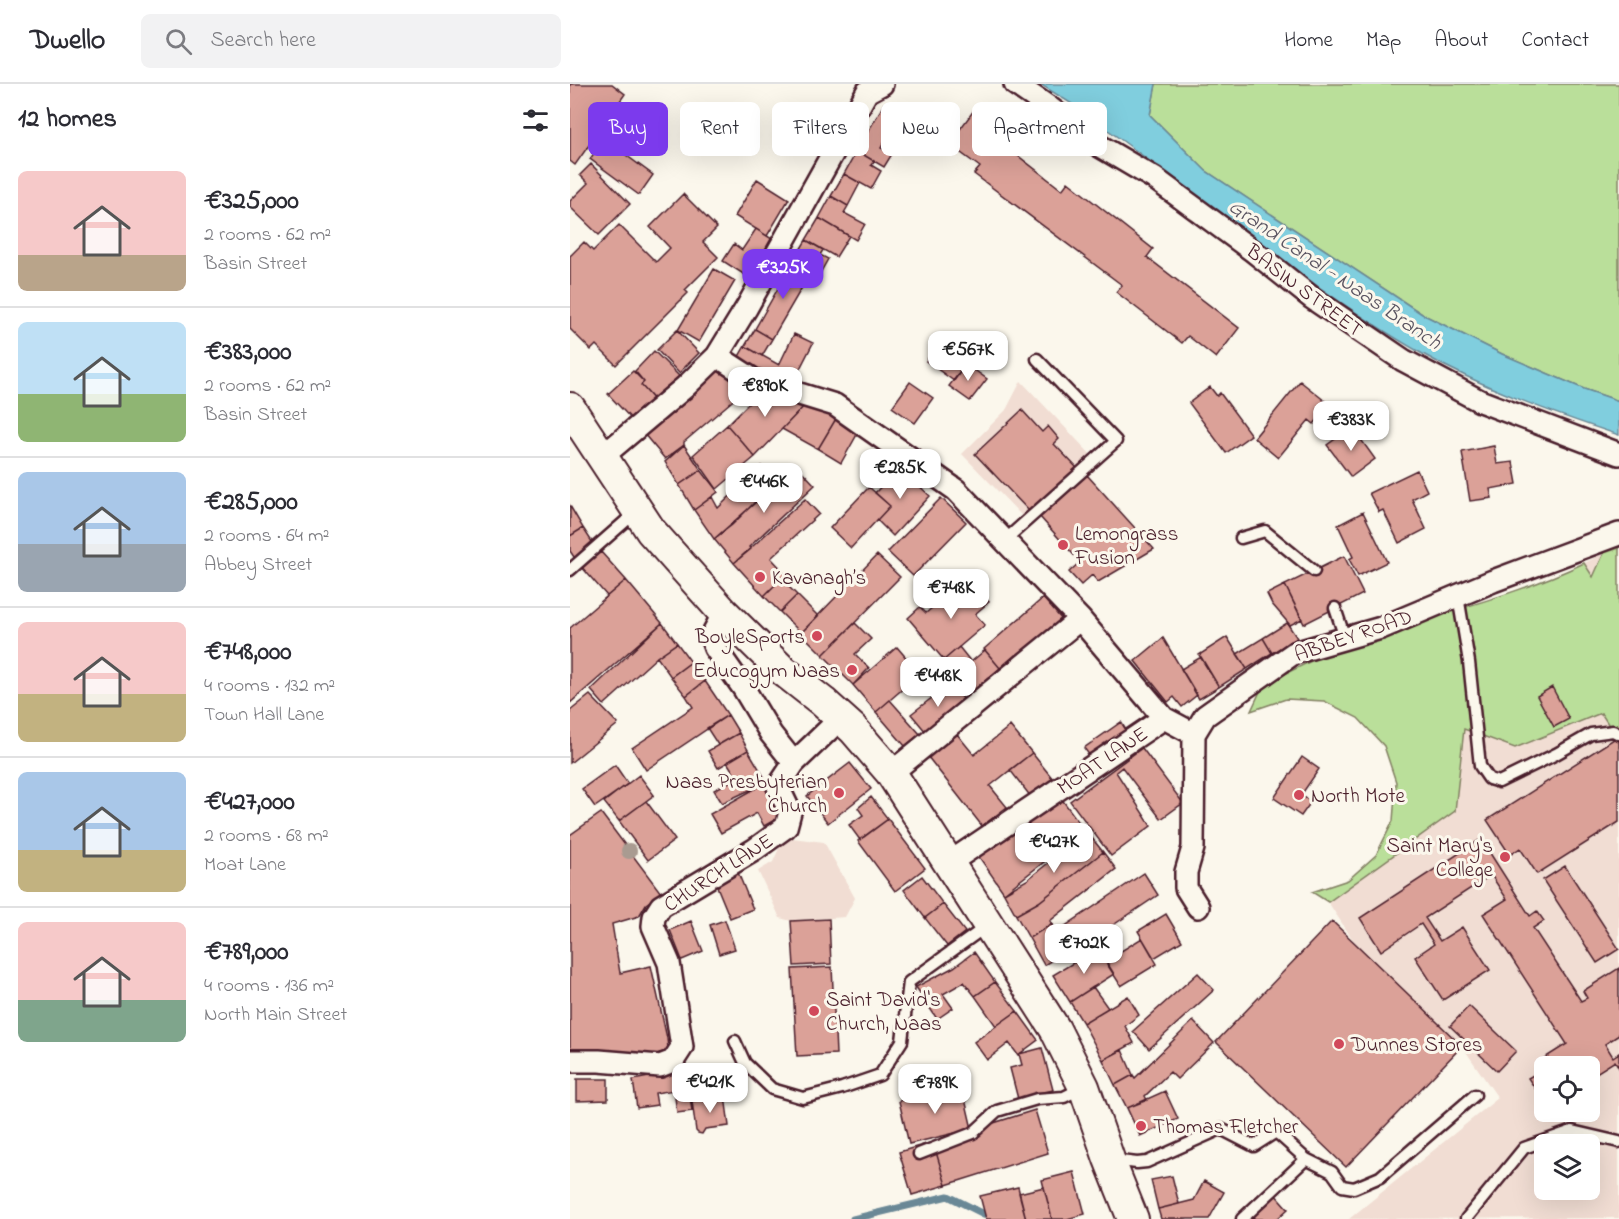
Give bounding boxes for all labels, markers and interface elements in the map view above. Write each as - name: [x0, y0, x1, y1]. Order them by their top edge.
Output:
- search box: [141, 14, 561, 68]
- text: Dwello: [30, 21, 105, 62]
- icon: search: [162, 25, 195, 58]
- text: Search here: [210, 25, 316, 57]
- text: Home: [1284, 26, 1333, 56]
- text: Map: [1366, 26, 1401, 56]
- text: About: [1434, 26, 1488, 56]
- text: Contact: [1521, 26, 1589, 56]
- text: 12 homes: [18, 101, 117, 139]
- chip: Buy: [588, 102, 668, 156]
- chip: Rent: [680, 102, 760, 156]
- chip: Filters: [772, 102, 869, 156]
- chip: New: [881, 102, 960, 156]
- chip: Apartment: [972, 102, 1107, 156]
- icon: filters: [519, 104, 552, 137]
- text: €325,000: [204, 183, 299, 221]
- water label: Grand Canal - Naas Branch: [1221, 192, 1448, 359]
- icon: home: [66, 195, 138, 267]
- text: 2 rooms · 62 m²: [204, 221, 331, 250]
- street label: BASIN STREET: [1238, 237, 1369, 346]
- pin: €325K: [741, 249, 825, 300]
- text: Basin Street: [204, 250, 307, 279]
- text: €325K: [756, 254, 810, 283]
- pin: €567K: [926, 331, 1010, 382]
- text: €383,000: [204, 334, 292, 372]
- text: €567K: [942, 336, 994, 365]
- icon: home: [66, 346, 138, 418]
- pin: €890K: [723, 367, 807, 418]
- text: 2 rooms · 62 m²: [204, 372, 331, 401]
- text: €890K: [742, 372, 788, 401]
- text: Basin Street: [204, 401, 307, 430]
- pin: €383K: [1309, 401, 1393, 452]
- text: €383K: [1327, 406, 1375, 435]
- pin: €285K: [858, 449, 942, 500]
- text: €285K: [874, 454, 926, 483]
- pin: €446K: [722, 463, 806, 514]
- text: €446K: [740, 468, 788, 497]
- text: €285,000: [204, 484, 298, 522]
- icon: home: [66, 496, 138, 568]
- place label: Lemongrass Fusion: [1074, 520, 1178, 574]
- text: 2 rooms · 64 m²: [204, 522, 329, 551]
- marker: Lemongrass Fusion: [1056, 538, 1070, 552]
- text: Abbey Street: [204, 551, 312, 580]
- place label: Kavanagh’s: [772, 564, 866, 596]
- pin: €748K: [909, 569, 993, 620]
- marker: Kavanagh’s: [753, 570, 767, 584]
- text: €748K: [927, 574, 975, 603]
- street label: ABBEY ROAD: [1291, 603, 1417, 671]
- place label: BoyleSports: [694, 623, 805, 655]
- marker: BoyleSports: [810, 629, 824, 643]
- text: €748,000: [204, 634, 291, 672]
- icon: home: [66, 646, 138, 718]
- place label: Educogym Naas: [693, 657, 840, 689]
- pin: €448K: [896, 657, 980, 708]
- text: €448K: [914, 662, 962, 691]
- marker: Educogym Naas: [845, 663, 859, 677]
- text: 4 rooms · 132 m²: [204, 672, 335, 701]
- text: Town Hall Lane: [204, 701, 324, 730]
- street label: MOAT LANE: [1051, 720, 1155, 803]
- place label: Naas Presbyterian Church: [665, 768, 827, 822]
- place label: North Mote: [1311, 782, 1406, 812]
- text: €427,000: [204, 784, 295, 822]
- marker: Naas Presbyterian Church: [832, 786, 846, 800]
- marker: North Mote: [1292, 788, 1306, 802]
- icon: home: [66, 796, 138, 868]
- text: 2 rooms · 68 m²: [204, 822, 329, 851]
- pin: €427K: [1012, 823, 1096, 874]
- street label: CHURCH LANE: [658, 827, 780, 920]
- text: €427K: [1029, 828, 1079, 857]
- place label: Saint Mary's College: [1387, 832, 1494, 888]
- marker: Saint Mary's College: [1498, 850, 1512, 864]
- text: Moat Lane: [204, 851, 286, 880]
- pin: €702K: [1042, 924, 1126, 975]
- text: €702K: [1059, 929, 1109, 958]
- text: €789,000: [204, 934, 289, 972]
- icon: home: [66, 946, 138, 1018]
- text: 4 rooms · 136 m²: [204, 972, 334, 1001]
- place label: Saint David's Church, Naas: [826, 986, 942, 1040]
- text: North Main Street: [204, 1001, 347, 1030]
- marker: Saint David's Church, Naas: [807, 1004, 821, 1018]
- place label: Dunnes Stores: [1350, 1031, 1482, 1061]
- marker: Dunnes Stores: [1332, 1037, 1346, 1051]
- map controls: [1534, 1056, 1600, 1200]
- button: locate: [1534, 1056, 1600, 1122]
- pin: €421K: [668, 1063, 752, 1114]
- pin: €789K: [893, 1064, 977, 1115]
- text: €421K: [686, 1068, 734, 1097]
- text: €789K: [912, 1069, 958, 1098]
- place label: Thomas Fletcher: [1153, 1113, 1299, 1143]
- marker: Thomas Fletcher: [1134, 1119, 1148, 1133]
- button: layers: [1534, 1134, 1600, 1200]

